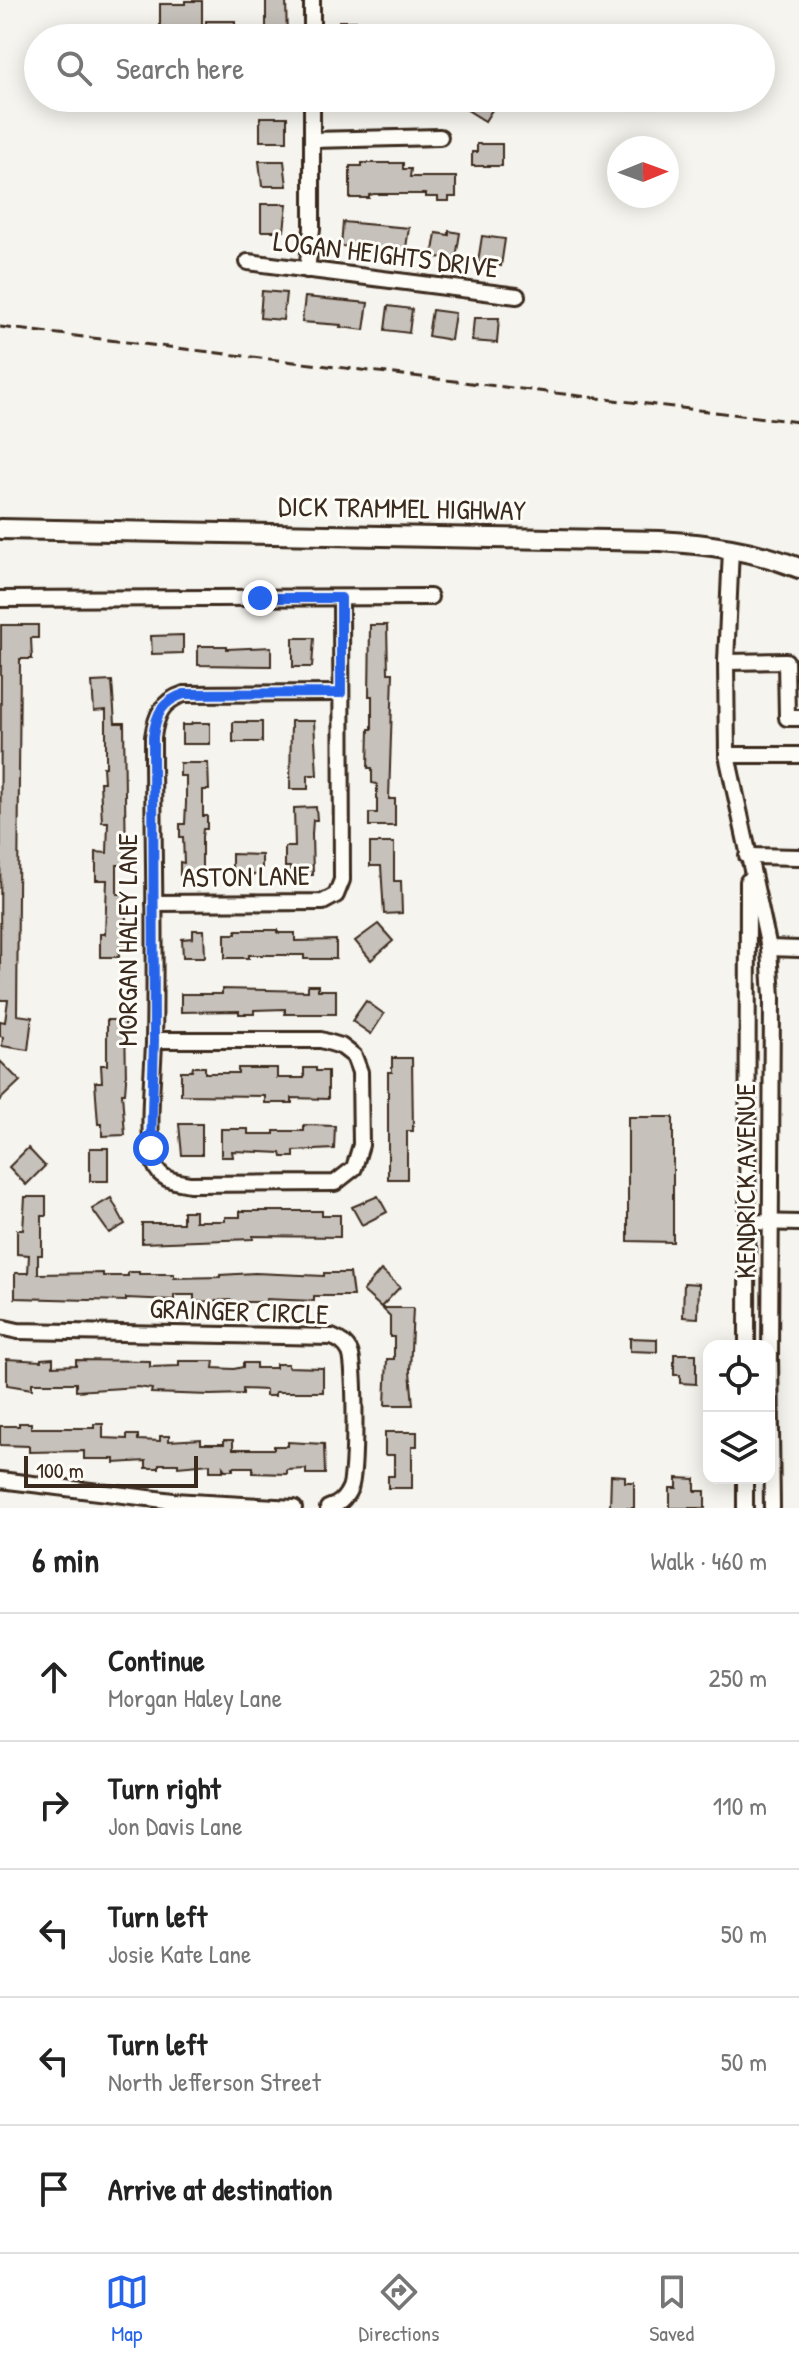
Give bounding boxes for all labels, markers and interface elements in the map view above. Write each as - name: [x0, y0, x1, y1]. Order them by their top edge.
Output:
- search box: [24, 24, 775, 112]
- icon: search: [52, 46, 96, 90]
- text: Search here: [116, 48, 244, 88]
- north arrow: [607, 136, 679, 208]
- street label: LOGAN HEIGHTS DRIVE: [271, 221, 501, 287]
- street label: DICK TRAMMEL HIGHWAY: [278, 487, 527, 529]
- route end: [242, 580, 278, 616]
- street label: MORGAN HALEY LANE: [108, 833, 146, 1047]
- street label: ASTON LANE: [182, 856, 310, 896]
- street label: KENDRICK AVENUE: [726, 1083, 764, 1279]
- route start: [133, 1130, 169, 1166]
- street label: GRAINGER CIRCLE: [149, 1289, 329, 1333]
- map controls: [703, 1340, 775, 1484]
- button: locate: [703, 1340, 775, 1412]
- button: layers: [703, 1412, 775, 1484]
- scale bar: [24, 1452, 198, 1488]
- text: 100 m: [36, 1455, 84, 1485]
- text: 6 min: [32, 1537, 100, 1583]
- text: Walk · 460 m: [650, 1543, 767, 1578]
- text: Continue: [108, 1640, 205, 1680]
- icon: ahead: [32, 1655, 76, 1699]
- text: 250 m: [709, 1660, 767, 1695]
- text: Morgan Haley Lane: [108, 1680, 282, 1715]
- text: Turn right: [108, 1768, 221, 1808]
- icon: right: [32, 1783, 76, 1827]
- text: 110 m: [713, 1788, 767, 1823]
- text: Jon Davis Lane: [108, 1808, 243, 1843]
- text: Turn left: [108, 1896, 207, 1936]
- icon: left: [32, 1911, 76, 1955]
- text: 50 m: [721, 1916, 767, 1951]
- text: Josie Kate Lane: [108, 1936, 251, 1971]
- text: Turn left: [108, 2024, 207, 2064]
- icon: left: [32, 2039, 76, 2083]
- text: 50 m: [721, 2044, 767, 2079]
- text: North Jefferson Street: [108, 2064, 321, 2099]
- icon: arrive: [32, 2167, 76, 2211]
- text: Arrive at destination: [108, 2169, 333, 2209]
- tab: Map: [105, 2270, 149, 2348]
- tab: Directions: [359, 2270, 440, 2348]
- tab: Saved: [649, 2270, 694, 2348]

